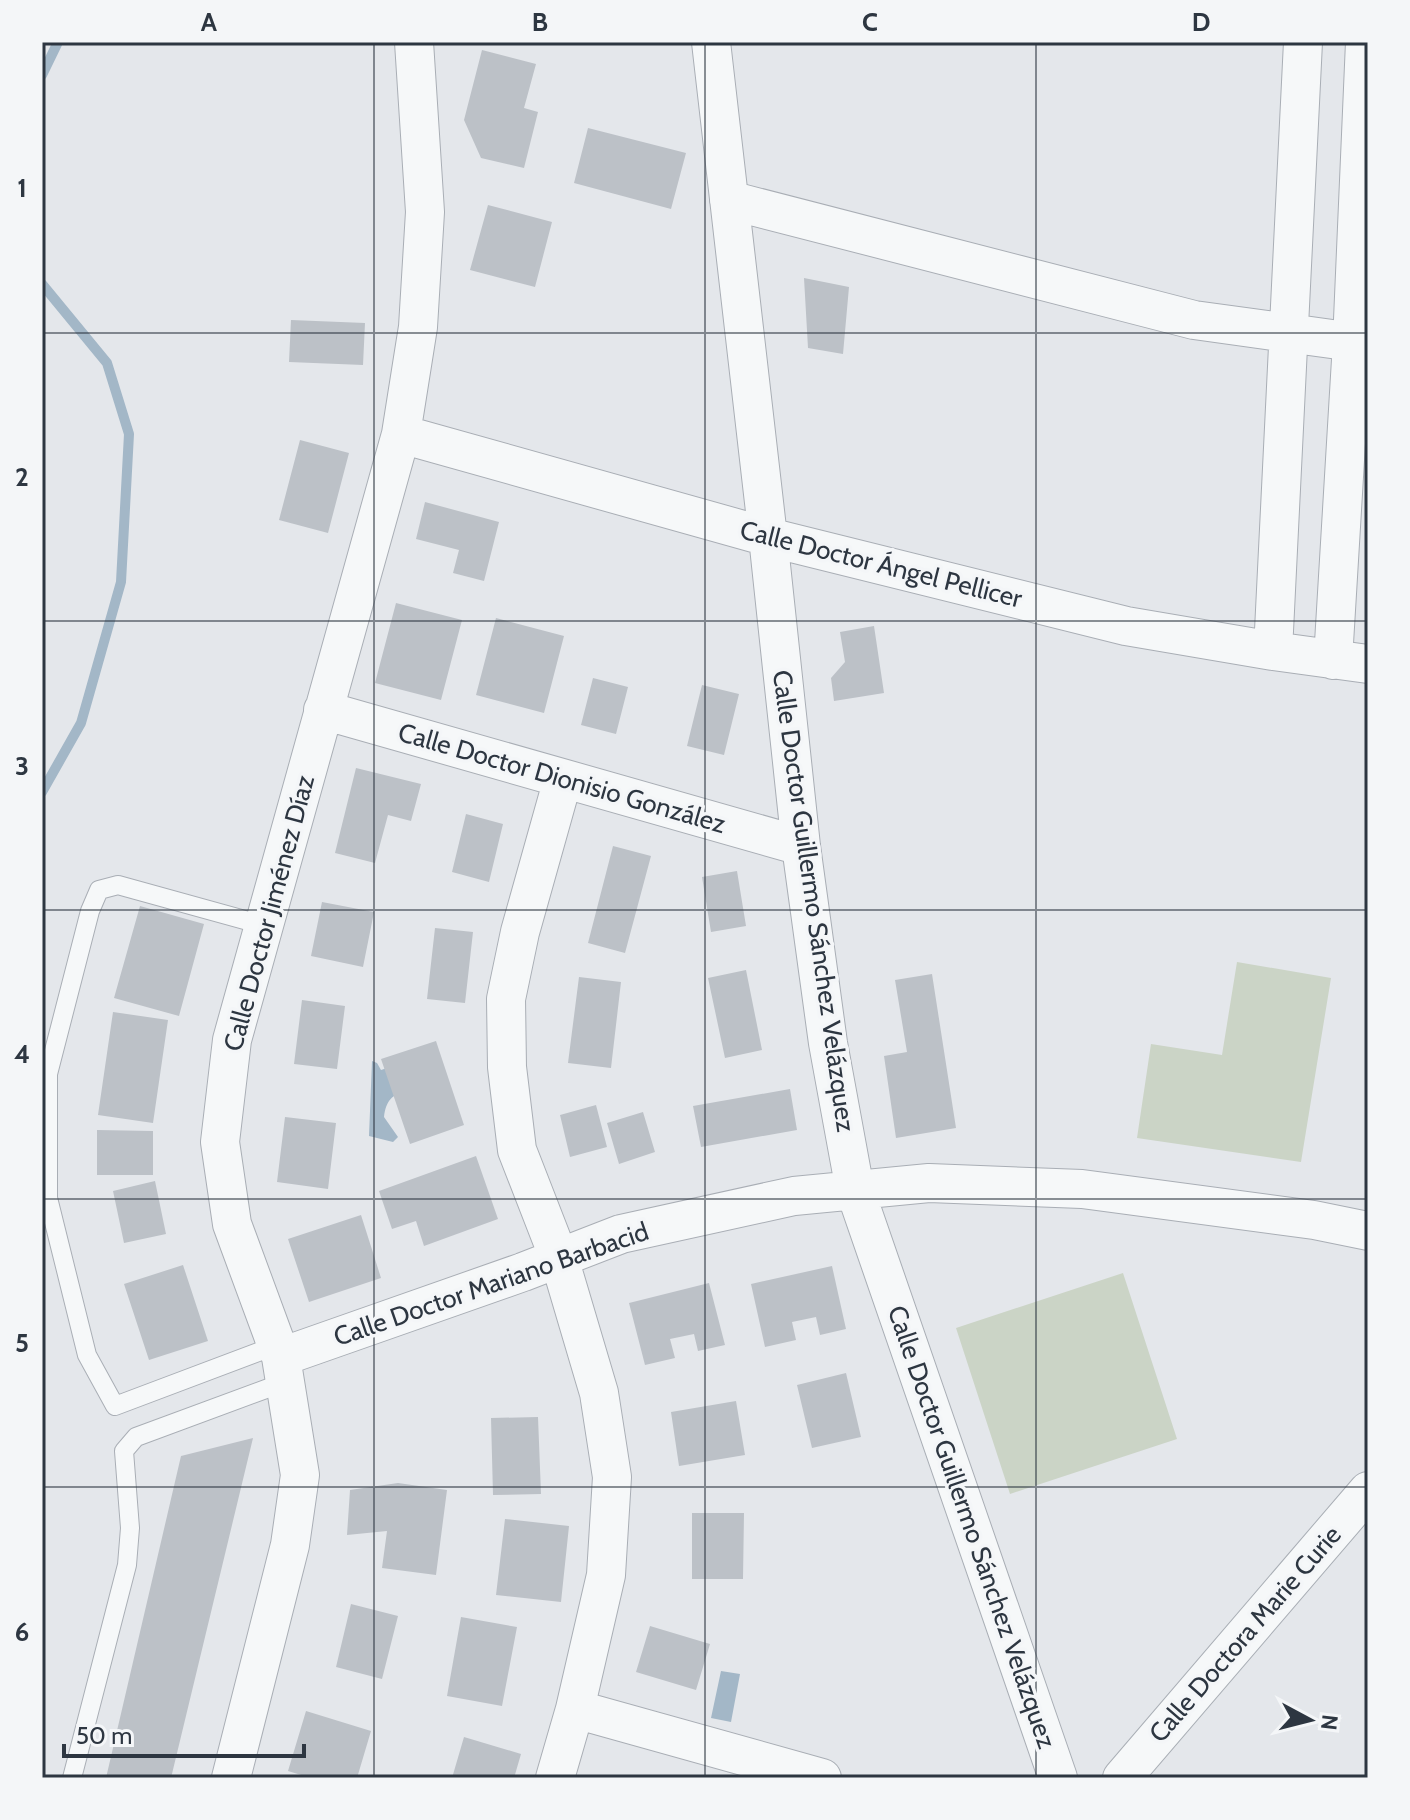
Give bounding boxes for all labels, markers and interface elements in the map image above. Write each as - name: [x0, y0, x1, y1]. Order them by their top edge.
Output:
- text: A: [201, 6, 218, 38]
- text: B: [532, 6, 548, 38]
- text: C: [862, 6, 878, 38]
- text: D: [1192, 6, 1210, 38]
- text: 1: [17, 172, 27, 204]
- text: 2: [15, 461, 29, 493]
- street label: Calle Doctor Ángel Pellicer: [737, 513, 1026, 615]
- street label: Calle Doctor Guillermo Sánchez Velázquez: [766, 668, 862, 1134]
- street label: Calle Doctor Dionisio González: [395, 716, 729, 840]
- text: 3: [15, 750, 29, 782]
- street label: Calle Doctor Jiménez Díaz: [217, 771, 321, 1055]
- text: 4: [14, 1038, 30, 1070]
- street label: Calle Doctor Mariano Barbacid: [329, 1215, 653, 1353]
- street label: Calle Doctor Guillermo Sánchez Velázquez: [881, 1301, 1063, 1753]
- text: 5: [15, 1327, 29, 1359]
- street label: Calle Doctora Marie Curie: [1142, 1519, 1348, 1749]
- text: 6: [15, 1616, 29, 1648]
- north arrow: [1270, 1680, 1350, 1760]
- scale bar: [64, 1708, 304, 1758]
- text: N: [1315, 1713, 1344, 1732]
- text: 50 m: [76, 1721, 132, 1750]

